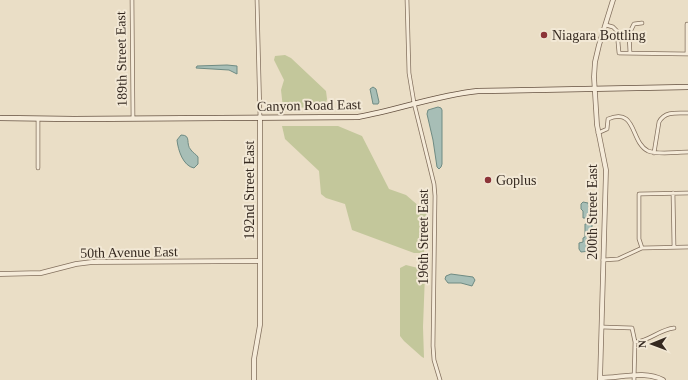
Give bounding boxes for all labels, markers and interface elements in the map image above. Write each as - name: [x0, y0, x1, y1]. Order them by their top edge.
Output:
- street label: 189th Street East: [113, 11, 130, 107]
- place label: Niagara Bottling: [552, 28, 646, 43]
- marker: Niagara Bottling: [539, 30, 549, 40]
- street label: Canyon Road East: [257, 97, 361, 114]
- street label: 192nd Street East: [242, 141, 257, 239]
- street label: 200th Street East: [585, 164, 600, 260]
- place label: Goplus: [496, 173, 536, 188]
- marker: Goplus: [483, 175, 493, 185]
- street label: 196th Street East: [416, 189, 431, 285]
- street label: 50th Avenue East: [80, 244, 178, 261]
- north arrow: [632, 324, 672, 364]
- text: N: [636, 340, 648, 348]

